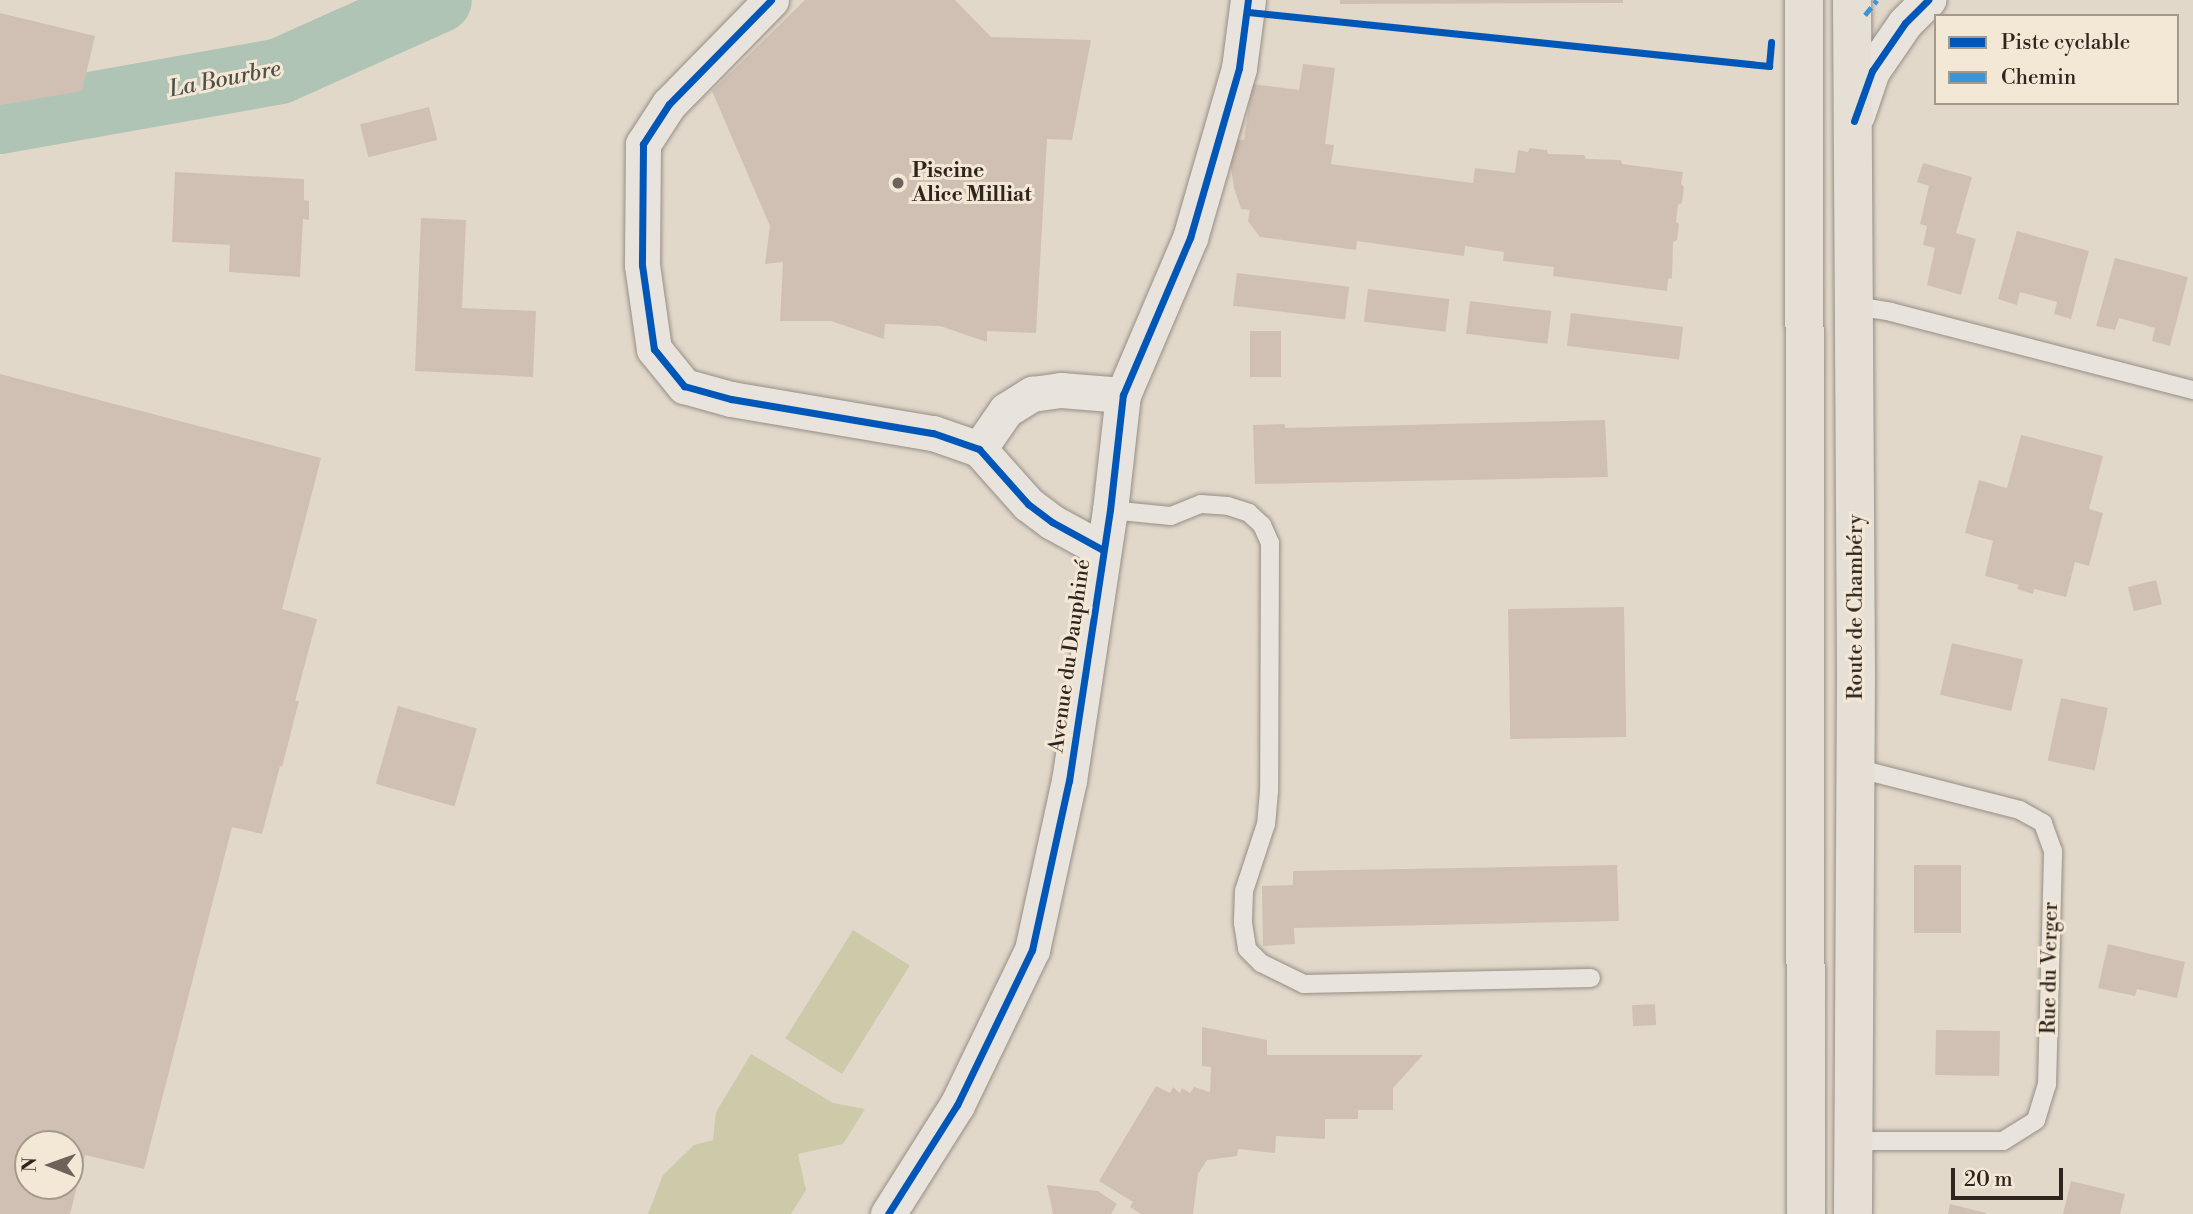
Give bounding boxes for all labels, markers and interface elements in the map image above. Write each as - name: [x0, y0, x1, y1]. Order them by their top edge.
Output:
- legend: [1934, 14, 2179, 105]
- text: Piste cyclable: [2001, 30, 2130, 56]
- water label: La Bourbre: [167, 55, 283, 103]
- text: Chemin: [2001, 65, 2076, 91]
- place label: Piscine Alice Milliat: [912, 158, 1032, 208]
- marker: Piscine Alice Milliat: [890, 175, 906, 191]
- street label: Route de Chambéry: [1843, 514, 1869, 700]
- street label: Avenue du Dauphiné: [1044, 558, 1096, 754]
- street label: Rue du Verger: [2036, 901, 2064, 1035]
- north arrow: [14, 1130, 84, 1200]
- scale bar: [1955, 1154, 2067, 1198]
- text: N: [18, 1157, 42, 1172]
- text: 20 m: [1964, 1167, 2013, 1193]

